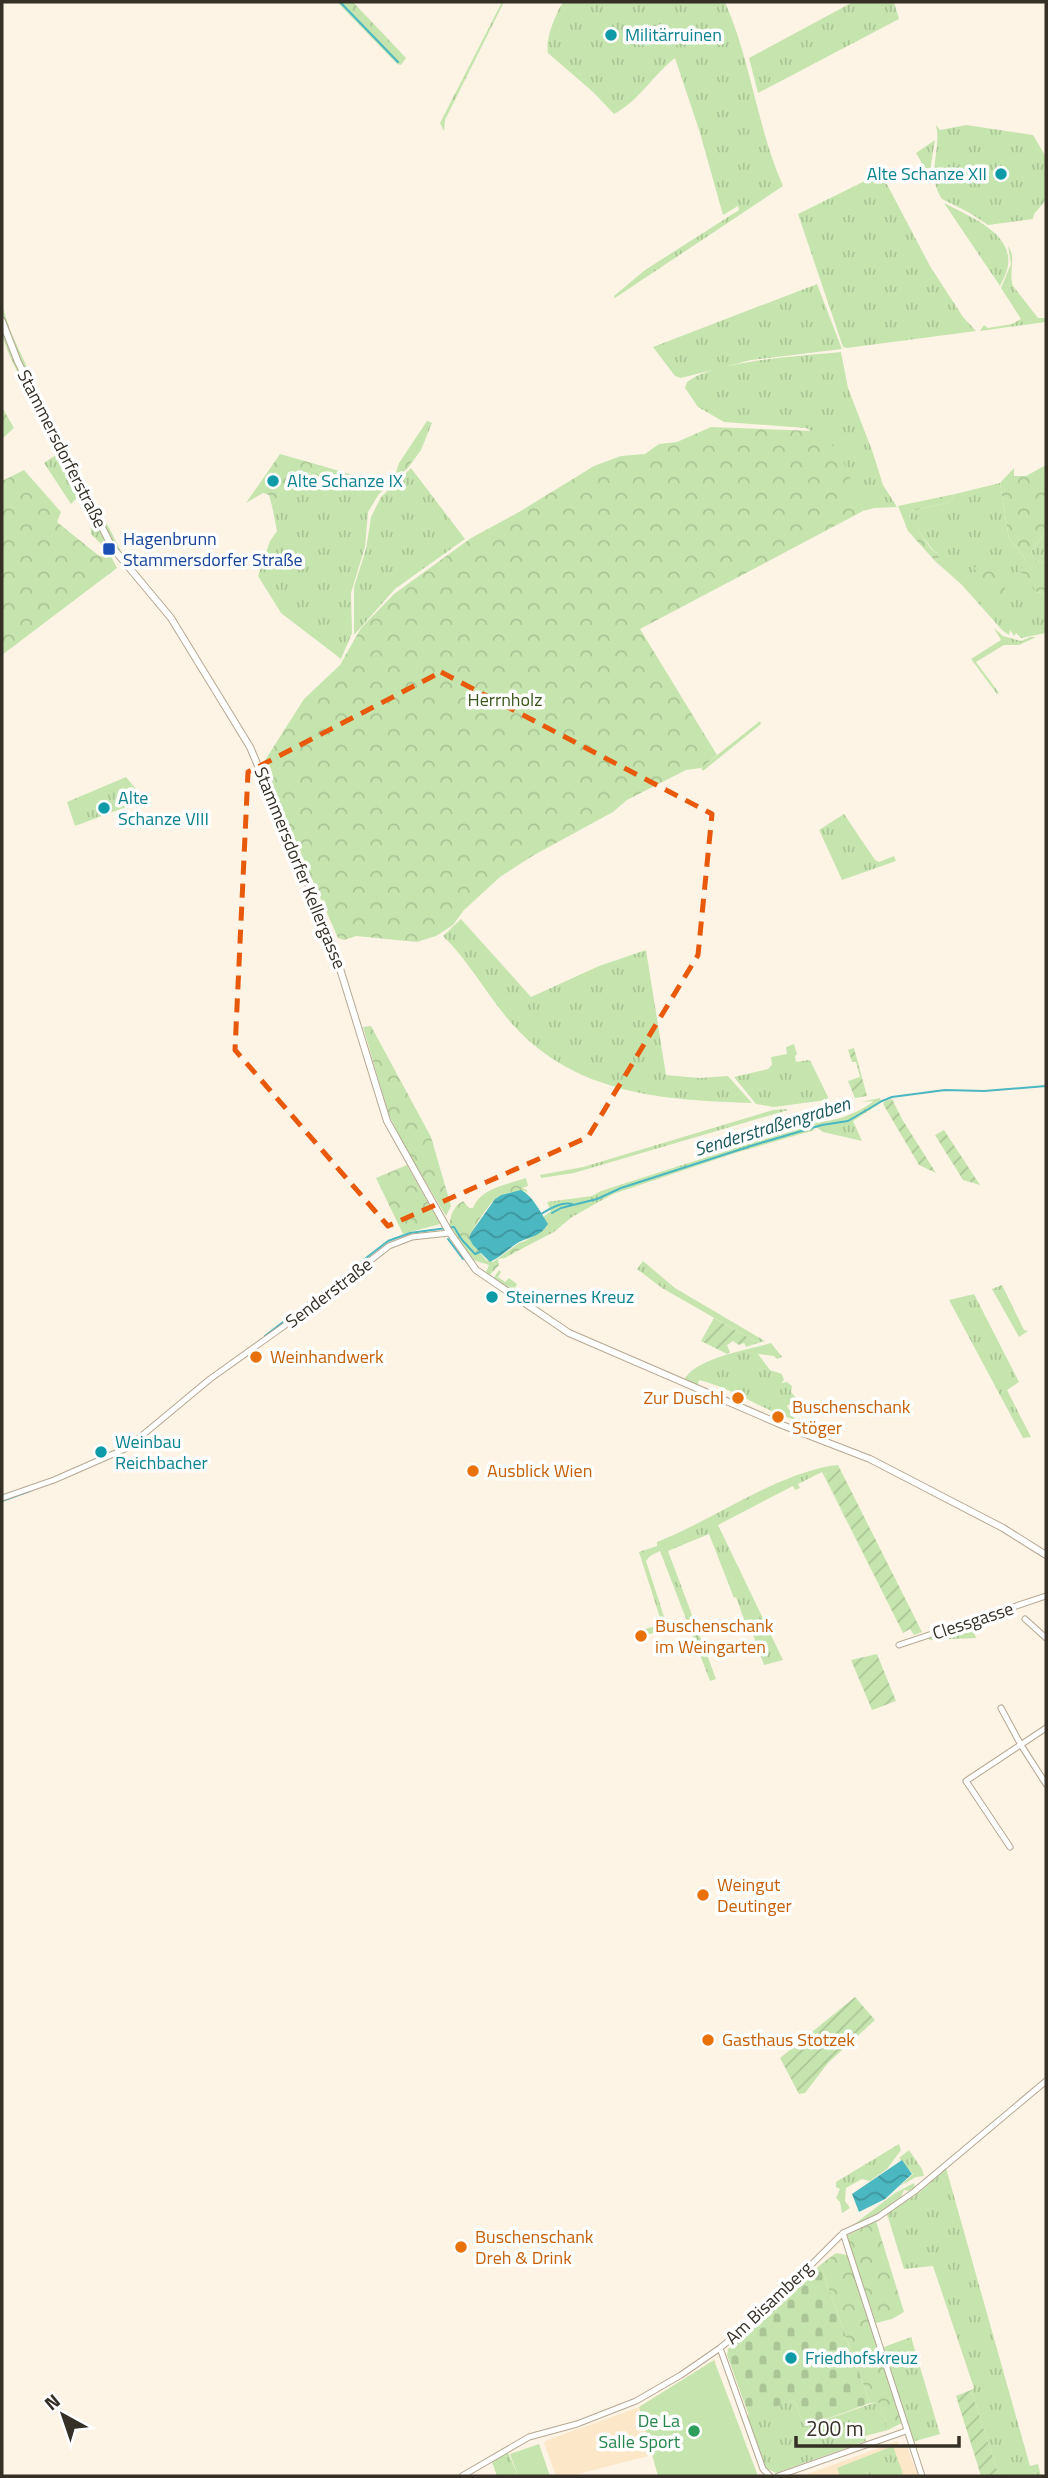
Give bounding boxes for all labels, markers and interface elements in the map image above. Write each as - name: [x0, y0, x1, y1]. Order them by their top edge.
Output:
- place label: Militärruinen: [625, 21, 722, 48]
- marker: Militärruinen: [603, 27, 619, 43]
- place label: Alte Schanze XII: [867, 160, 987, 187]
- marker: Alte Schanze XII: [993, 166, 1009, 182]
- street label: Stammersdorferstraße: [11, 365, 114, 533]
- place label: Alte Schanze IX: [287, 467, 403, 494]
- marker: Alte Schanze IX: [265, 473, 281, 489]
- place label: Hagenbrunn Stammersdorfer Straße: [123, 525, 303, 573]
- marker: Hagenbrunn Stammersdorfer Straße: [101, 541, 117, 557]
- park label: Herrnholz: [468, 686, 542, 713]
- street label: Stammersdorfer Kellergasse: [248, 763, 353, 973]
- place label: Alte Schanze VIII: [118, 784, 209, 832]
- marker: Alte Schanze VIII: [96, 800, 112, 816]
- water label: Senderstraßengraben: [690, 1088, 854, 1163]
- street label: Senderstraße: [280, 1251, 378, 1334]
- place label: Steinernes Kreuz: [506, 1283, 634, 1310]
- marker: Steinernes Kreuz: [484, 1289, 500, 1305]
- place label: Weinhandwerk: [270, 1343, 384, 1370]
- marker: Weinhandwerk: [248, 1349, 264, 1365]
- place label: Zur Duschl: [644, 1384, 724, 1411]
- marker: Zur Duschl: [730, 1390, 746, 1406]
- place label: Buschenschank Stöger: [792, 1393, 911, 1441]
- marker: Buschenschank Stöger: [770, 1409, 786, 1425]
- place label: Weinbau Reichbacher: [115, 1428, 208, 1476]
- marker: Weinbau Reichbacher: [93, 1444, 109, 1460]
- place label: Ausblick Wien: [487, 1457, 592, 1484]
- marker: Ausblick Wien: [465, 1463, 481, 1479]
- street label: Clessgasse: [929, 1595, 1017, 1646]
- place label: Buschenschank im Weingarten: [655, 1612, 774, 1660]
- marker: Buschenschank im Weingarten: [633, 1628, 649, 1644]
- place label: Weingut Deutinger: [717, 1871, 792, 1919]
- marker: Weingut Deutinger: [695, 1887, 711, 1903]
- place label: Gasthaus Stotzek: [722, 2026, 855, 2053]
- marker: Gasthaus Stotzek: [700, 2032, 716, 2048]
- place label: Buschenschank Dreh & Drink: [475, 2223, 594, 2271]
- marker: Buschenschank Dreh & Drink: [453, 2239, 469, 2255]
- street label: Am Bisamberg: [719, 2255, 819, 2350]
- place label: Friedhofskreuz: [805, 2344, 918, 2371]
- marker: Friedhofskreuz: [783, 2350, 799, 2366]
- north arrow: [28, 2380, 98, 2450]
- text: N: [37, 2386, 66, 2417]
- scale bar: [796, 2404, 959, 2448]
- place label: De La Salle Sport: [599, 2407, 681, 2455]
- text: 200 m: [806, 2412, 863, 2444]
- marker: De La Salle Sport: [686, 2423, 702, 2439]

